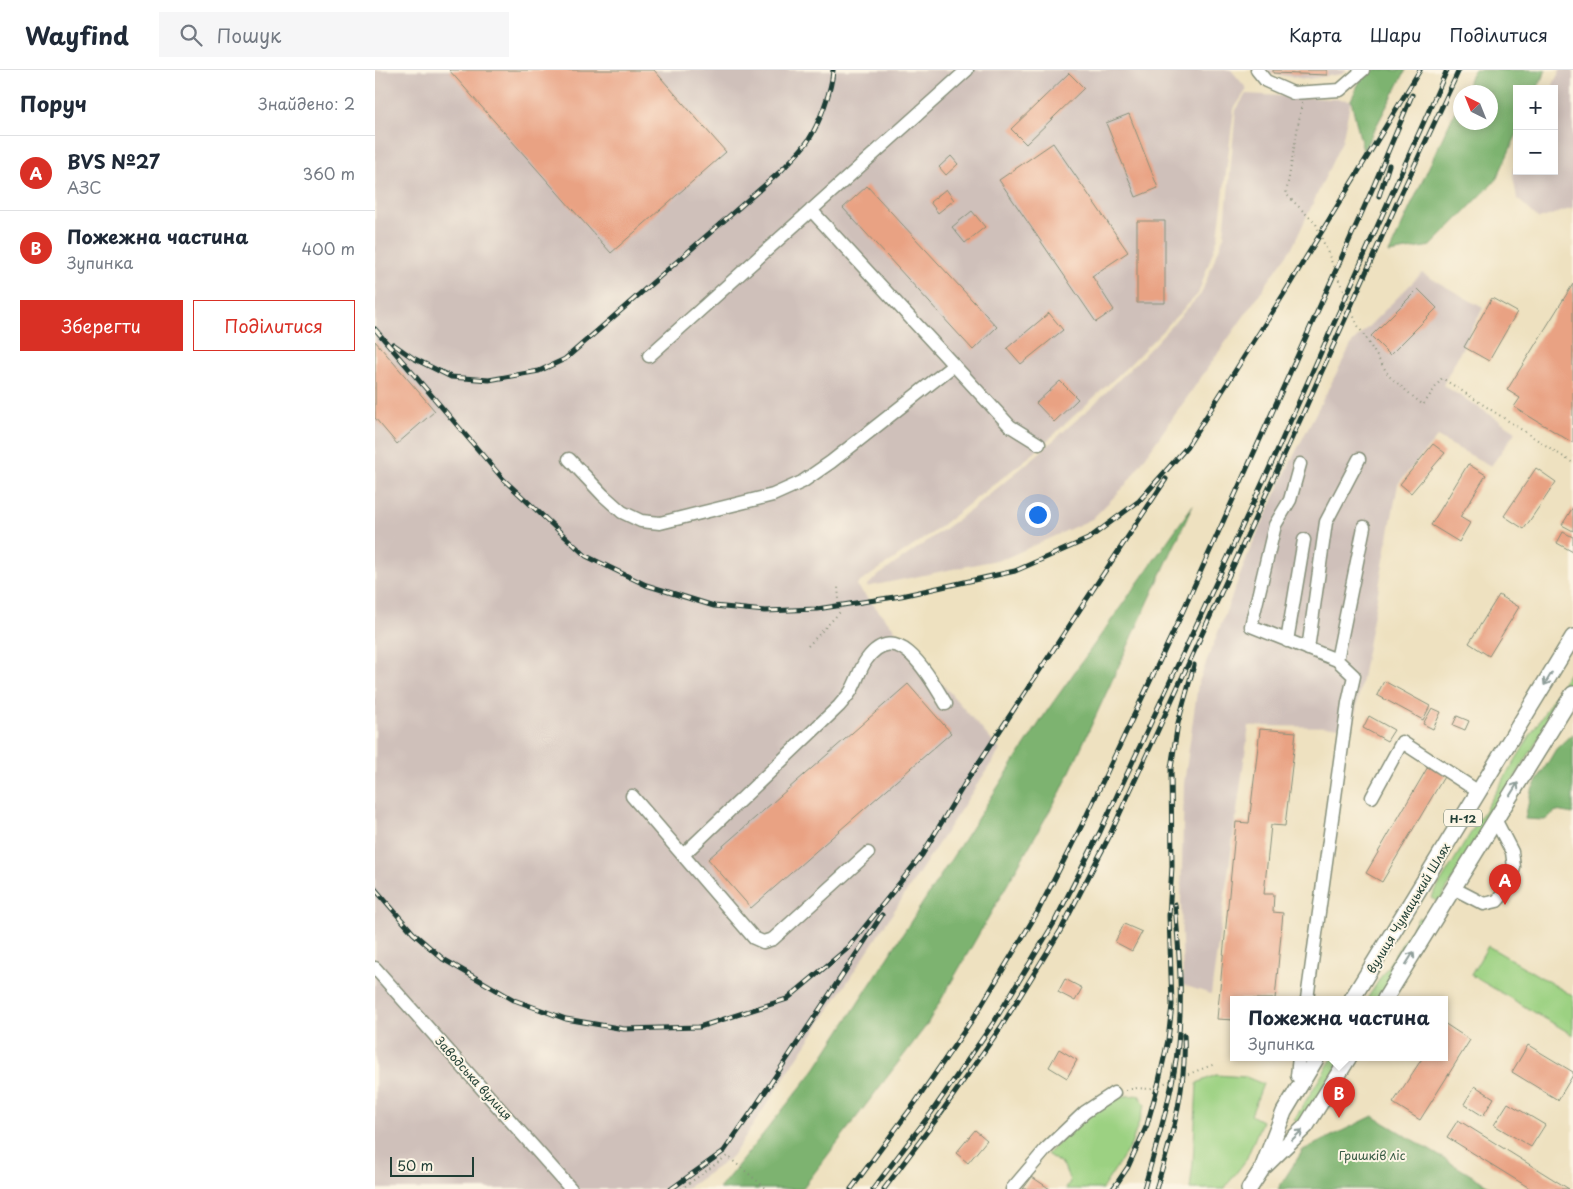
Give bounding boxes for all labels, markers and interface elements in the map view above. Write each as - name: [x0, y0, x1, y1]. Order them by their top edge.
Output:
- search box: [159, 12, 509, 57]
- text: Wayfind: [25, 17, 129, 53]
- icon: search: [177, 21, 205, 49]
- text: Пошук: [217, 21, 281, 49]
- text: Карта: [1289, 21, 1342, 48]
- text: Шари: [1370, 21, 1422, 48]
- text: Поділитися: [1450, 21, 1548, 48]
- north arrow: [1453, 85, 1498, 130]
- map controls: [1513, 85, 1558, 175]
- button: +: [1513, 85, 1558, 130]
- text: Поруч: [20, 87, 87, 119]
- text: Знайдено: 2: [258, 91, 355, 115]
- button: −: [1513, 130, 1558, 175]
- text: BVS №27: [67, 147, 160, 175]
- text: A: [30, 161, 42, 185]
- text: 360 m: [303, 161, 355, 185]
- text: АЗС: [67, 175, 102, 199]
- text: Пожежна частина: [67, 222, 248, 250]
- text: B: [31, 236, 41, 260]
- text: 400 m: [302, 236, 355, 260]
- text: Зупинка: [67, 250, 133, 274]
- button: Зберегти: [20, 300, 183, 351]
- button: Поділитися: [193, 300, 355, 351]
- your location: [1025, 502, 1051, 528]
- one-way arrow: [1542, 671, 1552, 685]
- one-way arrow: [1509, 783, 1519, 797]
- road number: Н-12: [1444, 810, 1482, 826]
- street label: вулиця Чумацький Шлях: [1362, 839, 1454, 977]
- pin: A: [1489, 864, 1521, 905]
- one-way arrow: [1406, 951, 1416, 965]
- popup: [1230, 996, 1448, 1061]
- text: Пожежна частина: [1248, 1003, 1430, 1031]
- text: Зупинка: [1248, 1031, 1314, 1055]
- street label: Заводська вулиця: [432, 1032, 516, 1124]
- pin: B: [1323, 1077, 1355, 1118]
- one-way arrow: [1291, 1129, 1303, 1141]
- park label: Гришків ліс: [1339, 1146, 1406, 1164]
- scale bar: [390, 1154, 474, 1177]
- text: 50 m: [397, 1155, 433, 1176]

